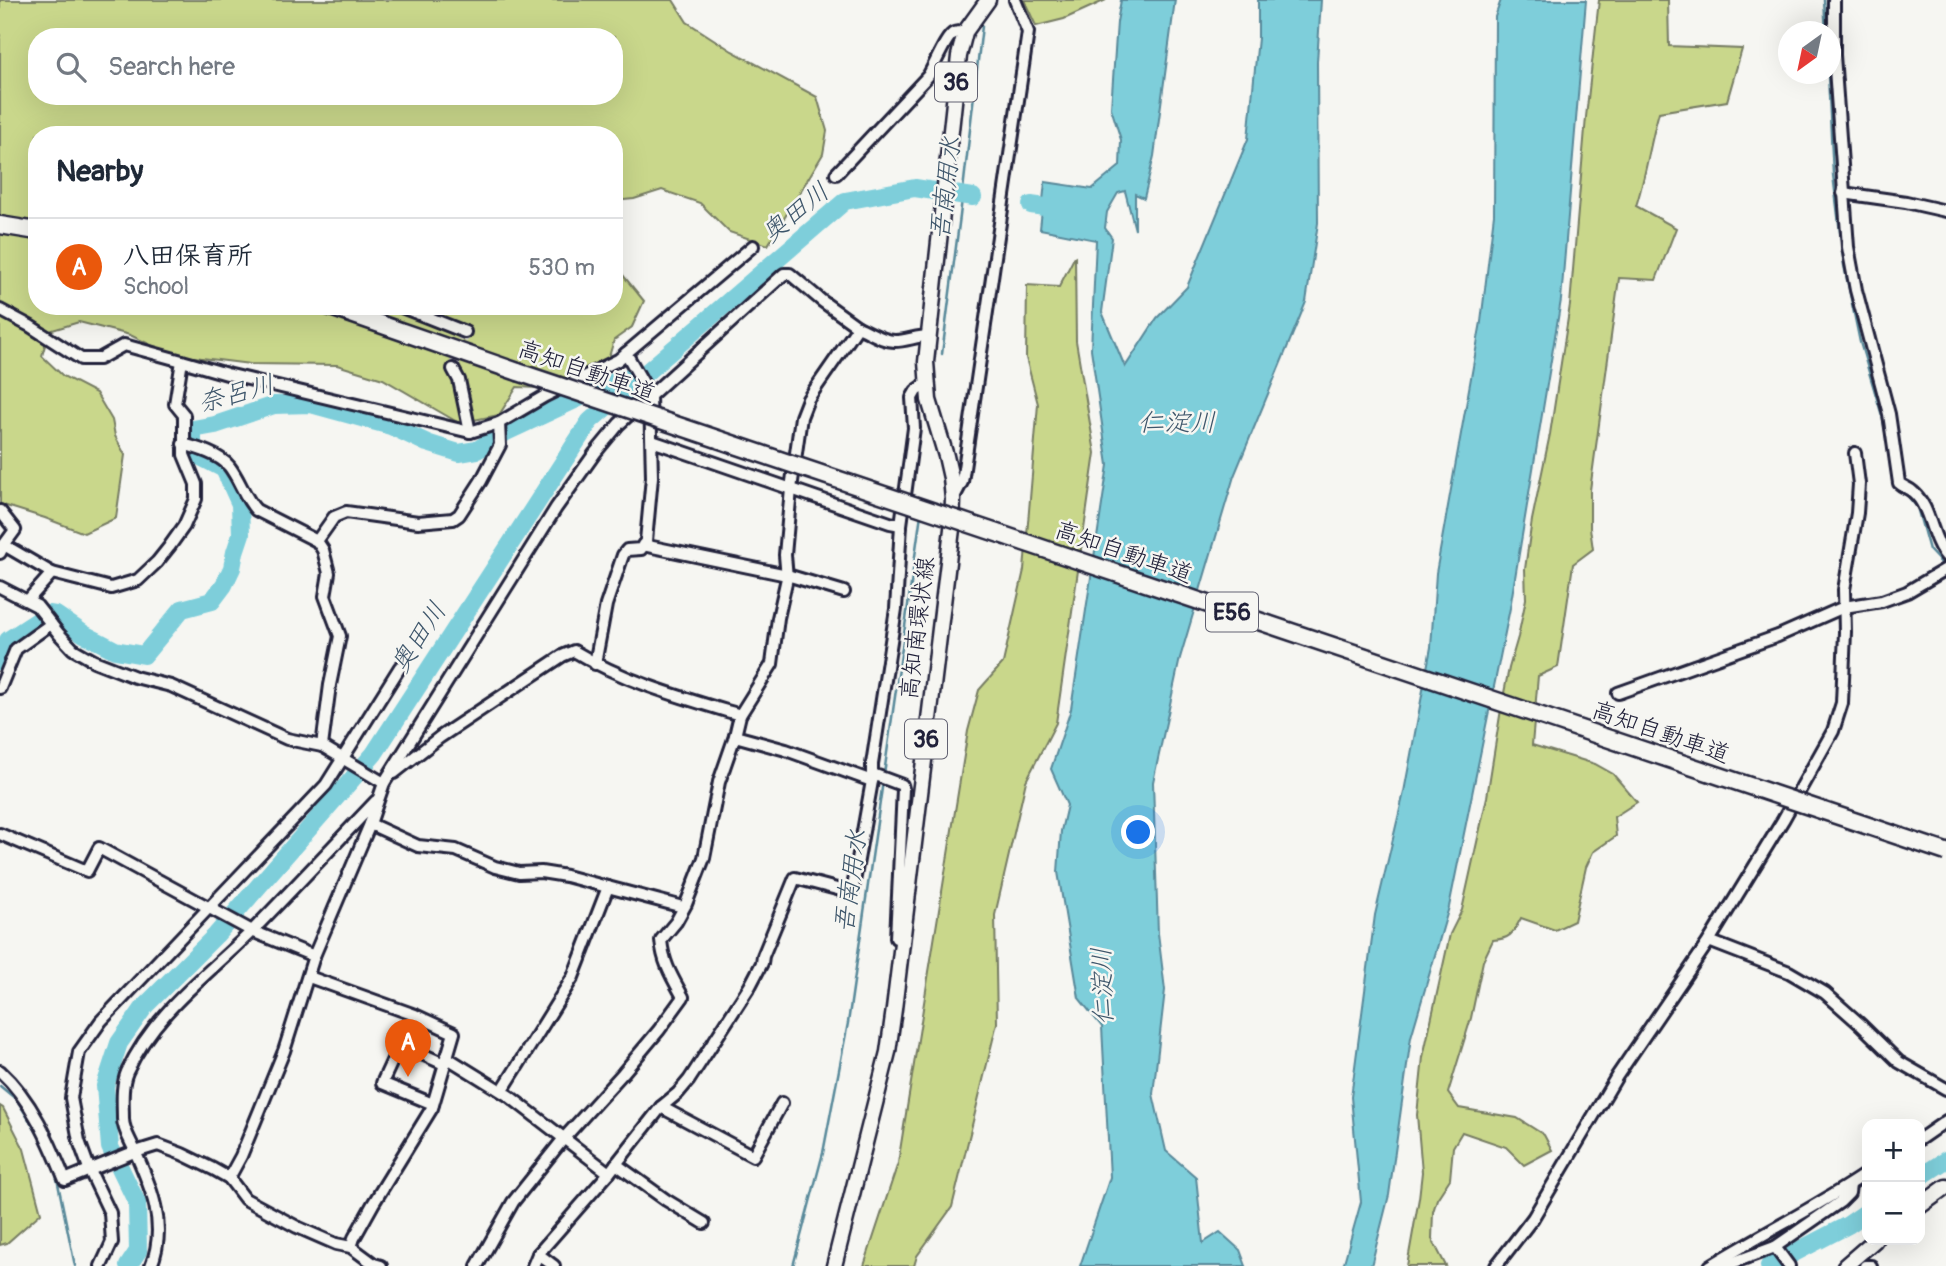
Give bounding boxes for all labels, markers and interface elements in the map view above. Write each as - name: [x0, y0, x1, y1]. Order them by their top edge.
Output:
- north arrow: [1778, 21, 1841, 84]
- search box: [28, 28, 623, 105]
- icon: search: [52, 48, 90, 86]
- text: Search here: [108, 51, 235, 83]
- road number: 36: [935, 62, 977, 102]
- water label: 吾南用水: [924, 135, 968, 242]
- text: Nearby: [56, 153, 143, 190]
- water label: 奥田川: [755, 176, 836, 250]
- text: 八田保育所: [123, 240, 253, 272]
- text: A: [72, 253, 86, 282]
- text: 530 m: [529, 253, 595, 282]
- text: School: [123, 272, 189, 301]
- street label: 高知自動車道: [514, 334, 660, 409]
- water label: 奈呂川: [194, 368, 278, 420]
- water label: 仁淀川: [1138, 407, 1216, 439]
- street label: 高知自動車道: [1051, 515, 1197, 590]
- street label: 高知南環状線: [894, 555, 941, 701]
- road number: E56: [1206, 592, 1258, 632]
- water label: 奥田川: [384, 596, 454, 679]
- street label: 高知自動車道: [1588, 695, 1734, 770]
- road number: 36: [905, 720, 947, 758]
- your location: [1121, 815, 1155, 849]
- water label: 吾南用水: [828, 827, 874, 935]
- water label: 仁淀川: [1086, 946, 1120, 1026]
- pin: A: [385, 1019, 431, 1077]
- map controls: [1862, 1119, 1925, 1245]
- button: +: [1862, 1119, 1925, 1182]
- button: −: [1862, 1182, 1925, 1245]

